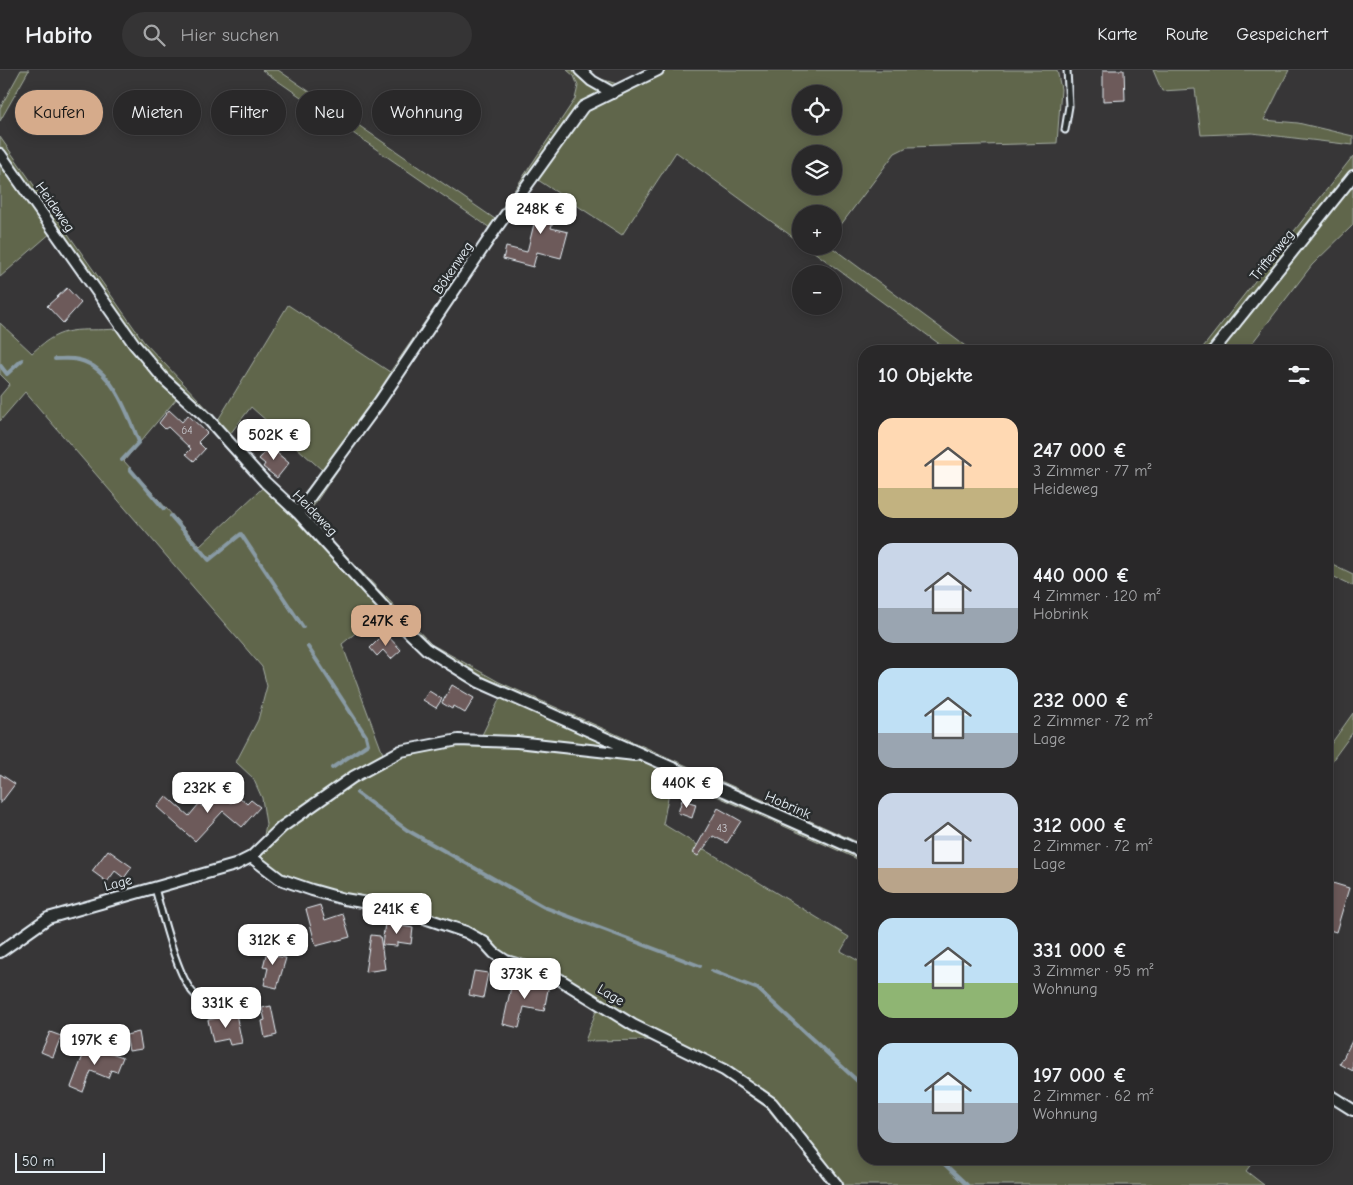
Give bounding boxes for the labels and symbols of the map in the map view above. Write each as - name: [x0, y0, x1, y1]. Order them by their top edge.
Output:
- street label: Heideweg: [32, 179, 78, 235]
- pin: 248K €: [500, 192, 582, 235]
- street label: Triftenweg: [1246, 226, 1298, 284]
- street label: Bökenweg: [429, 238, 477, 298]
- pin: 502K €: [233, 418, 315, 461]
- house number: 64: [181, 424, 193, 437]
- street label: Heideweg: [289, 486, 341, 540]
- pin: 247K €: [345, 604, 427, 647]
- pin: 440K €: [646, 766, 728, 809]
- pin: 232K €: [167, 772, 249, 814]
- street label: Hobrink: [762, 787, 814, 823]
- house number: 43: [717, 822, 727, 835]
- street label: Lage: [102, 871, 134, 895]
- pin: 241K €: [356, 892, 438, 935]
- pin: 312K €: [232, 924, 314, 966]
- pin: 373K €: [484, 958, 566, 1000]
- street label: Lage: [594, 980, 628, 1010]
- pin: 331K €: [185, 986, 267, 1029]
- pin: 197K €: [54, 1024, 136, 1066]
- scale bar: [15, 1150, 105, 1173]

